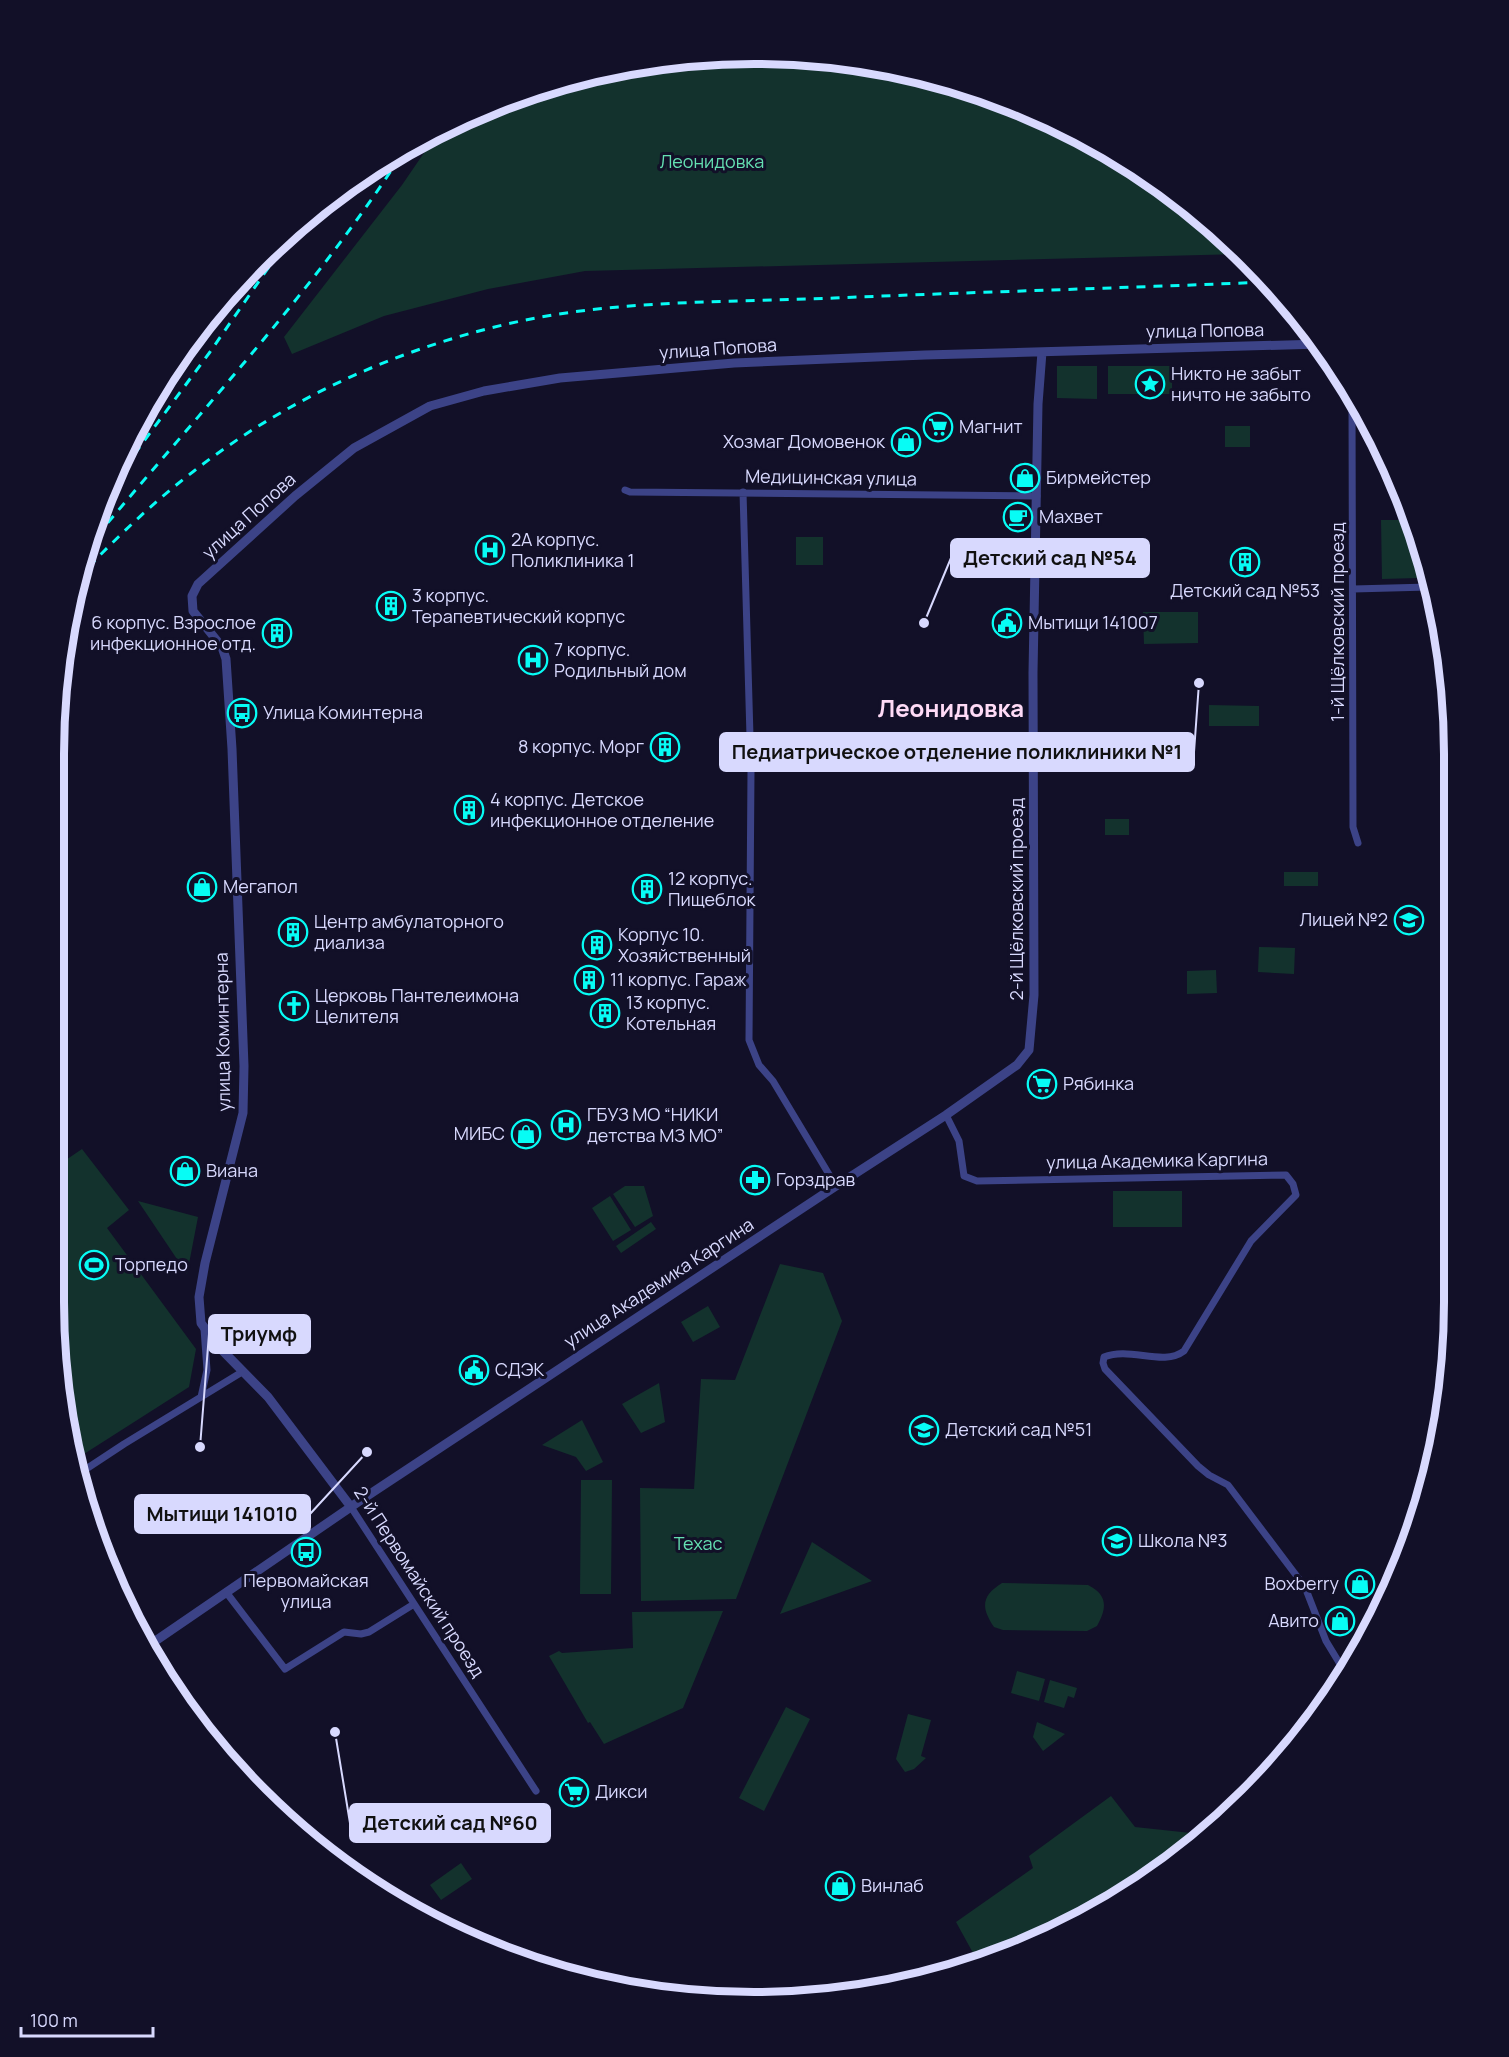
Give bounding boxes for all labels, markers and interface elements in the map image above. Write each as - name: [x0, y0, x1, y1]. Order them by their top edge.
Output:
- park label: Леонидовка: [660, 149, 764, 173]
- street label: улица Попова: [1146, 317, 1264, 343]
- street label: улица Попова: [658, 332, 778, 364]
- place label: Никто не забыт ничто не забыто: [1171, 361, 1311, 406]
- place icon: Никто не забыт ничто не забыто: [1134, 368, 1166, 400]
- supermarket icon: Магнит: [922, 411, 954, 443]
- place label: Магнит: [959, 414, 1023, 438]
- shop icon: Хозмаг Домовенок: [890, 426, 922, 458]
- place label: Хозмаг Домовенок: [723, 429, 886, 453]
- shop icon: Бирмейстер: [1009, 462, 1041, 494]
- street label: Медицинская улица: [745, 464, 917, 490]
- place label: Бирмейстер: [1046, 465, 1151, 489]
- street label: улица Попова: [196, 467, 300, 564]
- cafe icon: Махвет: [1002, 501, 1034, 533]
- place label: Махвет: [1039, 504, 1103, 528]
- street label: 1-й Щёлковский проезд: [1325, 522, 1349, 722]
- place label: 2А корпус. Поликлиника 1: [511, 527, 634, 572]
- hospital icon: 2А корпус. Поликлиника 1: [474, 534, 506, 566]
- callout: Детский сад №54: [951, 539, 1149, 577]
- text: Детский сад №54: [963, 544, 1137, 571]
- building icon: Детский сад №53: [1229, 546, 1261, 578]
- place label: Детский сад №53: [1170, 578, 1320, 602]
- place label: 3 корпус. Терапевтический корпус: [412, 583, 625, 628]
- building icon: 3 корпус. Терапевтический корпус: [375, 590, 407, 622]
- public building icon: Мытищи 141007: [991, 607, 1023, 639]
- place label: 6 корпус. Взрослое инфекционное отд.: [90, 610, 256, 655]
- place label: Мытищи 141007: [1028, 610, 1158, 634]
- building icon: 6 корпус. Взрослое инфекционное отд.: [261, 617, 293, 649]
- place label: 7 корпус. Родильный дом: [554, 637, 687, 682]
- hospital icon: 7 корпус. Родильный дом: [517, 644, 549, 676]
- district label: Леонидовка: [878, 691, 1024, 724]
- bus stop icon: Улица Коминтерна: [226, 697, 258, 729]
- place label: Улица Коминтерна: [263, 700, 423, 724]
- building icon: 8 корпус. Морг: [649, 731, 681, 763]
- callout: Педиатрическое отделение поликлиники №1: [720, 733, 1194, 771]
- place label: 8 корпус. Морг: [518, 734, 644, 758]
- text: Педиатрическое отделение поликлиники №1: [732, 738, 1182, 765]
- place label: 4 корпус. Детское инфекционное отделение: [490, 787, 714, 832]
- building icon: 4 корпус. Детское инфекционное отделение: [453, 794, 485, 826]
- street label: 2-й Щёлковский проезд: [1004, 797, 1028, 1000]
- place label: 12 корпус. Пищеблок: [668, 866, 757, 911]
- shop icon: Мегапол: [186, 871, 218, 903]
- building icon: 12 корпус. Пищеблок: [631, 873, 663, 905]
- place label: Мегапол: [223, 874, 298, 898]
- school or university icon: Лицей №2: [1393, 904, 1425, 936]
- place label: Лицей №2: [1300, 907, 1388, 931]
- place label: Центр амбулаторного диализа: [314, 909, 504, 954]
- building icon: Центр амбулаторного диализа: [277, 916, 309, 948]
- place label: Корпус 10. Хозяйственный: [618, 922, 751, 967]
- building icon: Корпус 10. Хозяйственный: [581, 929, 613, 961]
- street label: улица Коминтерна: [209, 952, 235, 1112]
- building icon: 11 корпус. Гараж: [573, 964, 605, 996]
- place label: 11 корпус. Гараж: [610, 967, 747, 991]
- place label: Церковь Пантелеимона Целителя: [315, 983, 519, 1028]
- church icon: Церковь Пантелеимона Целителя: [278, 990, 310, 1022]
- place label: 13 корпус. Котельная: [626, 990, 716, 1035]
- building icon: 13 корпус. Котельная: [589, 997, 621, 1029]
- supermarket icon: Рябинка: [1026, 1068, 1058, 1100]
- place label: Рябинка: [1063, 1071, 1134, 1095]
- place label: ГБУЗ МО “НИКИ детства МЗ МО”: [587, 1102, 724, 1147]
- hospital icon: ГБУЗ МО “НИКИ детства МЗ МО”: [550, 1109, 582, 1141]
- shop icon: МИБС: [510, 1118, 542, 1150]
- place label: МИБС: [454, 1121, 505, 1145]
- street label: улица Академика Каргина: [1046, 1146, 1268, 1174]
- shop icon: Виана: [169, 1155, 201, 1187]
- place label: Виана: [206, 1158, 258, 1182]
- pharmacy icon: Горздрав: [739, 1164, 771, 1196]
- place label: Горздрав: [776, 1167, 856, 1191]
- street label: улица Академика Каргина: [559, 1212, 758, 1353]
- sports icon: Торпедо: [78, 1249, 110, 1281]
- place label: Торпедо: [115, 1252, 188, 1276]
- callout: Триумф: [209, 1315, 310, 1353]
- text: Триумф: [221, 1320, 297, 1347]
- public building icon: СДЭК: [458, 1354, 490, 1386]
- place label: СДЭК: [495, 1357, 544, 1381]
- school or university icon: Детский сад №51: [908, 1414, 940, 1446]
- place label: Детский сад №51: [945, 1417, 1092, 1441]
- street label: 2-й Первомайский проезд: [349, 1481, 491, 1682]
- callout: Мытищи 141010: [135, 1495, 310, 1533]
- text: Мытищи 141010: [146, 1500, 298, 1527]
- school or university icon: Школа №3: [1101, 1525, 1133, 1557]
- place label: Школа №3: [1138, 1528, 1228, 1552]
- park label: Техас: [674, 1531, 722, 1555]
- bus stop icon: Первомайская улица: [290, 1536, 322, 1568]
- place label: Первомайская улица: [243, 1568, 369, 1613]
- shop icon: Boxberry: [1344, 1568, 1376, 1600]
- place label: Boxberry: [1264, 1571, 1339, 1595]
- shop icon: Авито: [1324, 1605, 1356, 1637]
- place label: Авито: [1268, 1608, 1319, 1632]
- supermarket icon: Дикси: [558, 1776, 590, 1808]
- place label: Дикси: [595, 1779, 647, 1803]
- callout: Детский сад №60: [350, 1804, 550, 1842]
- text: Детский сад №60: [362, 1809, 538, 1836]
- shop icon: Винлаб: [824, 1870, 856, 1902]
- place label: Винлаб: [861, 1873, 924, 1897]
- scale bar: [21, 2000, 153, 2038]
- text: 100 m: [30, 2008, 78, 2032]

